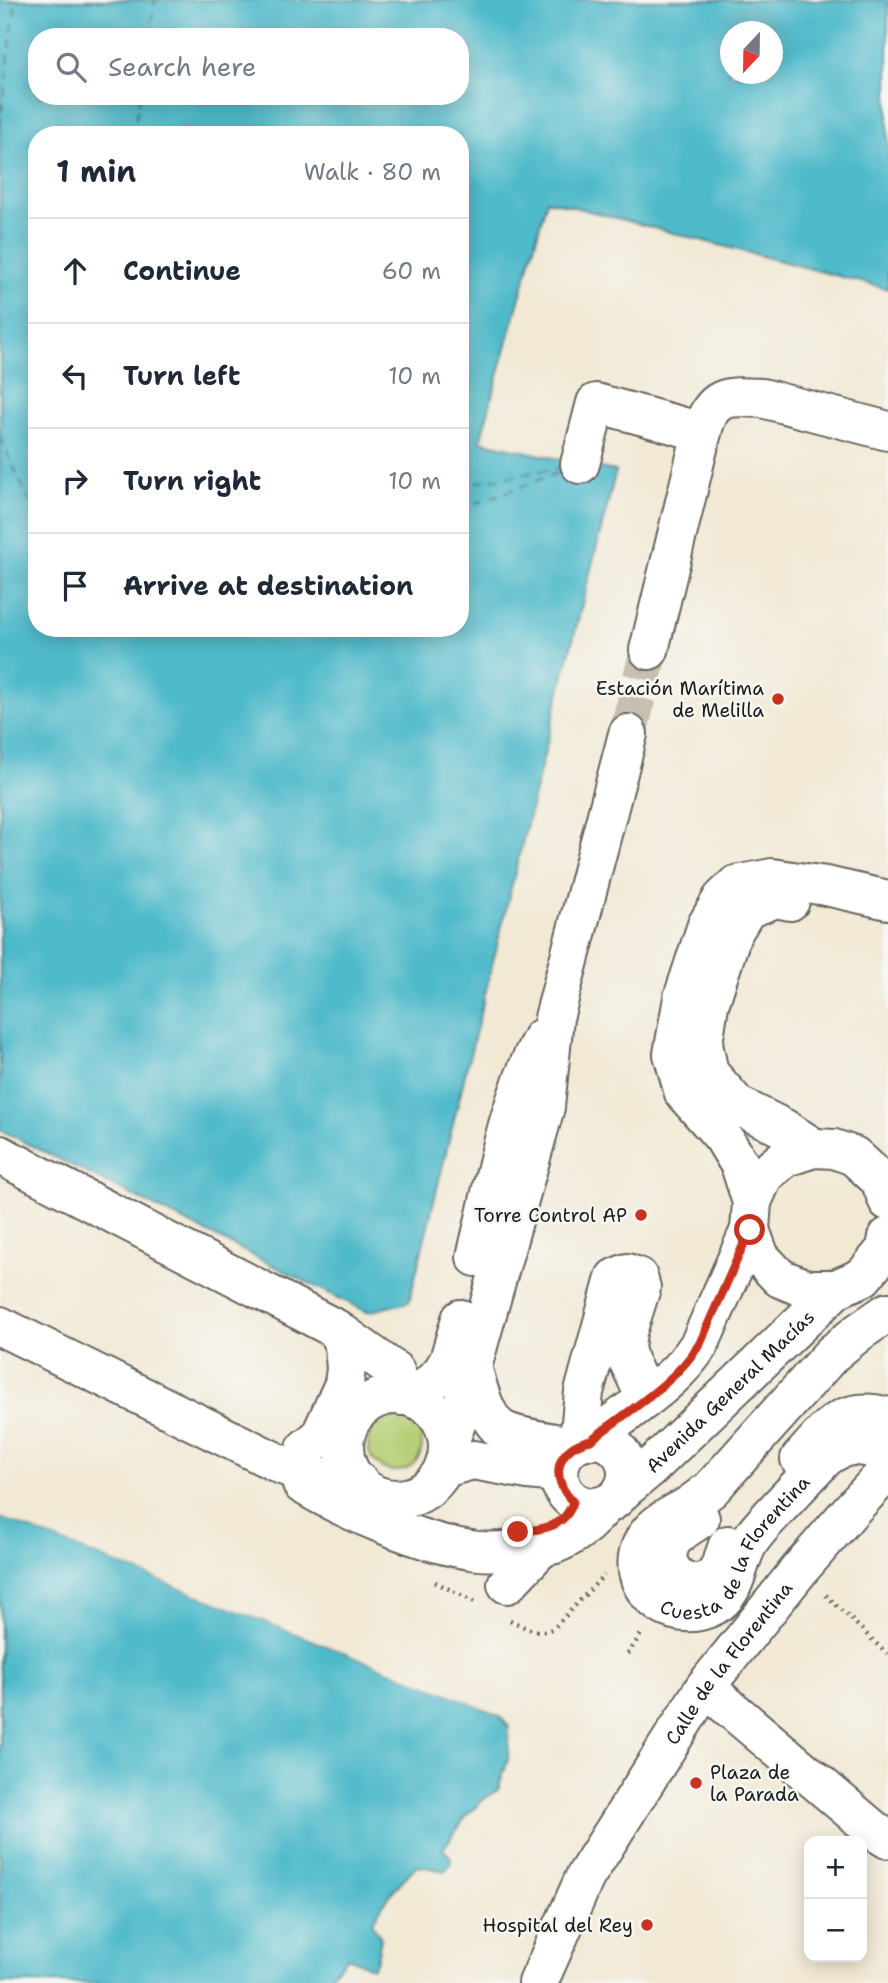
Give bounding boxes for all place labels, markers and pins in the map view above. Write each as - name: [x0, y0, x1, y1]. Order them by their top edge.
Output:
- place label: Estación Marítima de Melilla: [596, 676, 764, 723]
- marker: Estación Marítima de Melilla: [770, 691, 786, 707]
- place label: Torre Control AP: [474, 1203, 627, 1228]
- marker: Torre Control AP: [633, 1207, 649, 1223]
- place label: Plaza de la Parada: [710, 1760, 799, 1807]
- marker: Plaza de la Parada: [688, 1775, 704, 1791]
- place label: Hospital del Rey: [483, 1913, 633, 1938]
- marker: Hospital del Rey: [639, 1917, 655, 1933]

